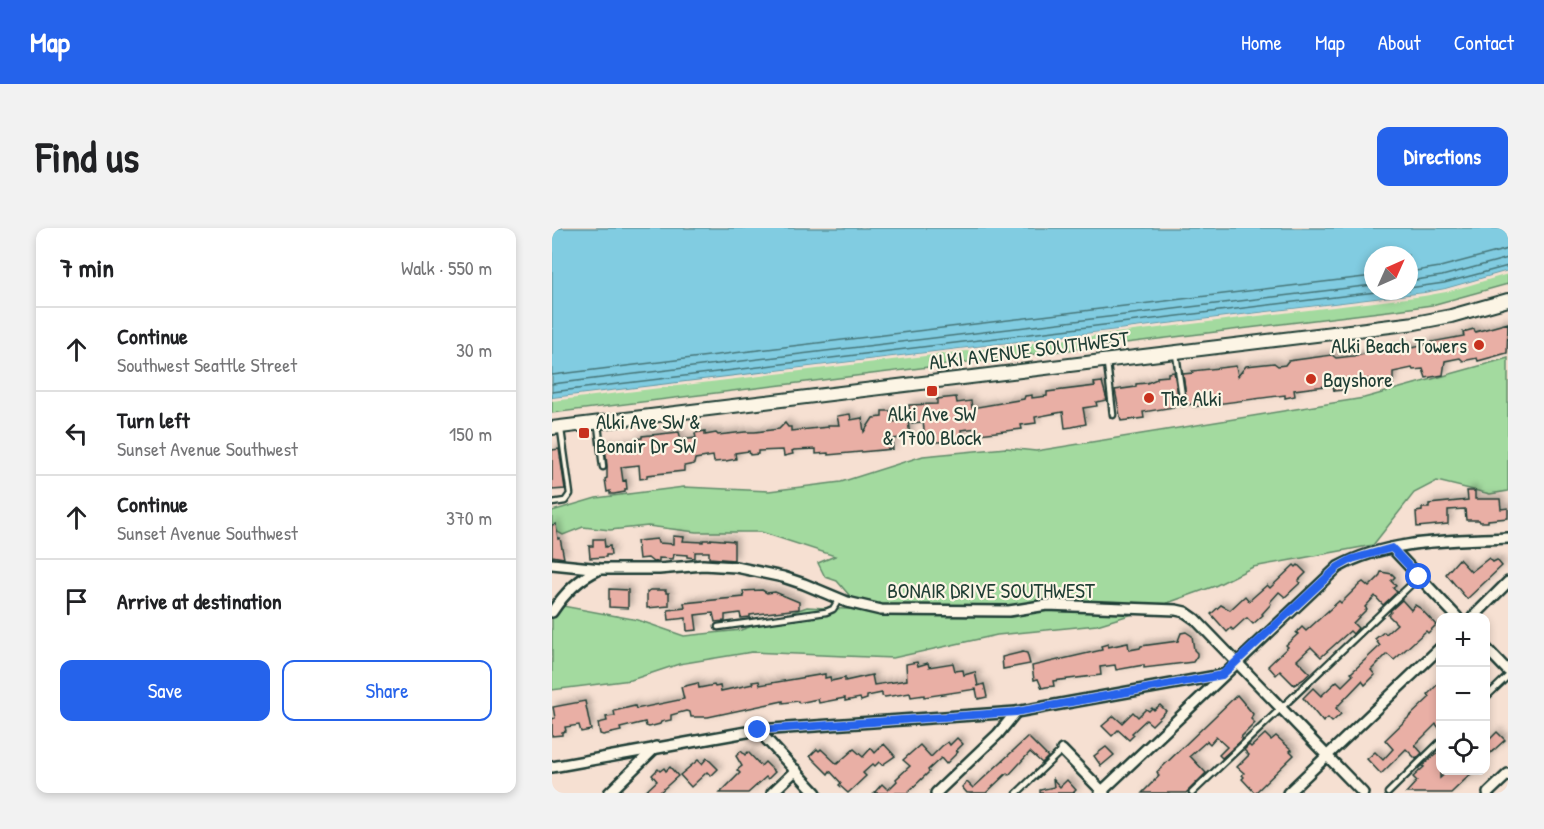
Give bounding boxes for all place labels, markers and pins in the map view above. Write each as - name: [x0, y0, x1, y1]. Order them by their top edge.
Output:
- place label: Alki Beach Towers: [1331, 331, 1467, 360]
- marker: Alki Beach Towers: [1472, 338, 1486, 352]
- place label: Bayshore: [1323, 365, 1393, 394]
- marker: Bayshore: [1304, 372, 1318, 386]
- marker: Alki Ave SW & 1700 Block: [925, 384, 939, 398]
- place label: The Alki: [1161, 384, 1222, 413]
- marker: The Alki: [1142, 391, 1156, 405]
- place label: Alki Ave SW & 1700 Block: [882, 399, 982, 452]
- place label: Alki Ave SW & Bonair Dr SW: [596, 407, 700, 460]
- marker: Alki Ave SW & Bonair Dr SW: [577, 426, 591, 440]

